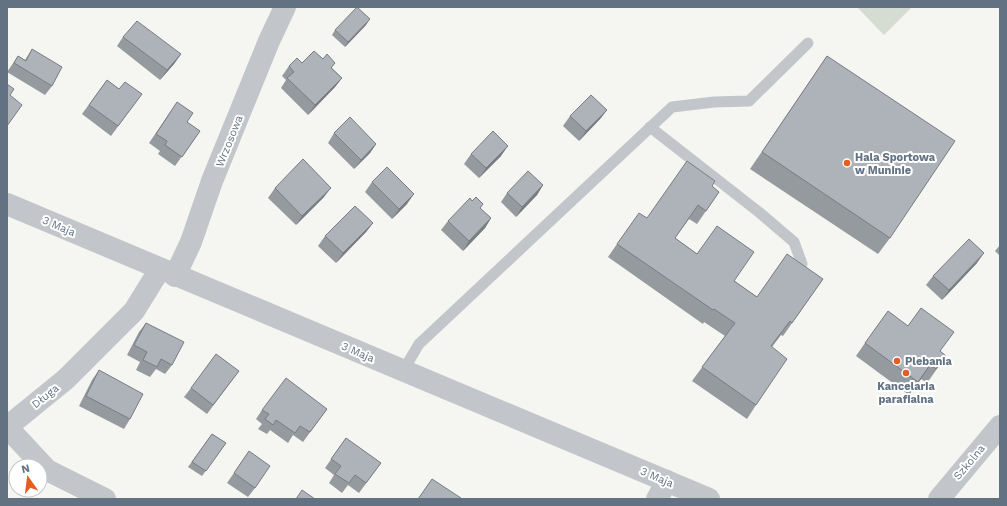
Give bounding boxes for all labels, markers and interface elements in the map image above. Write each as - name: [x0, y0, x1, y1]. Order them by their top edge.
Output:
- street label: Wrzosowa: [213, 113, 246, 169]
- place label: Hala Sportowa w Muninie: [855, 151, 936, 177]
- marker: Hala Sportowa w Muninie: [842, 158, 852, 168]
- street label: 3 Maja: [40, 214, 77, 239]
- street label: 3 Maja: [339, 340, 376, 365]
- place label: Plebania: [905, 355, 953, 368]
- marker: Plebania: [892, 356, 902, 366]
- marker: Kancelaria parafialna: [901, 368, 911, 378]
- place label: Kancelaria parafialna: [877, 380, 935, 406]
- street label: Długa: [29, 382, 61, 411]
- street label: Szkolna: [951, 442, 988, 483]
- north arrow: [8, 458, 48, 498]
- text: N: [20, 461, 31, 476]
- street label: 3 Maja: [638, 465, 675, 490]

